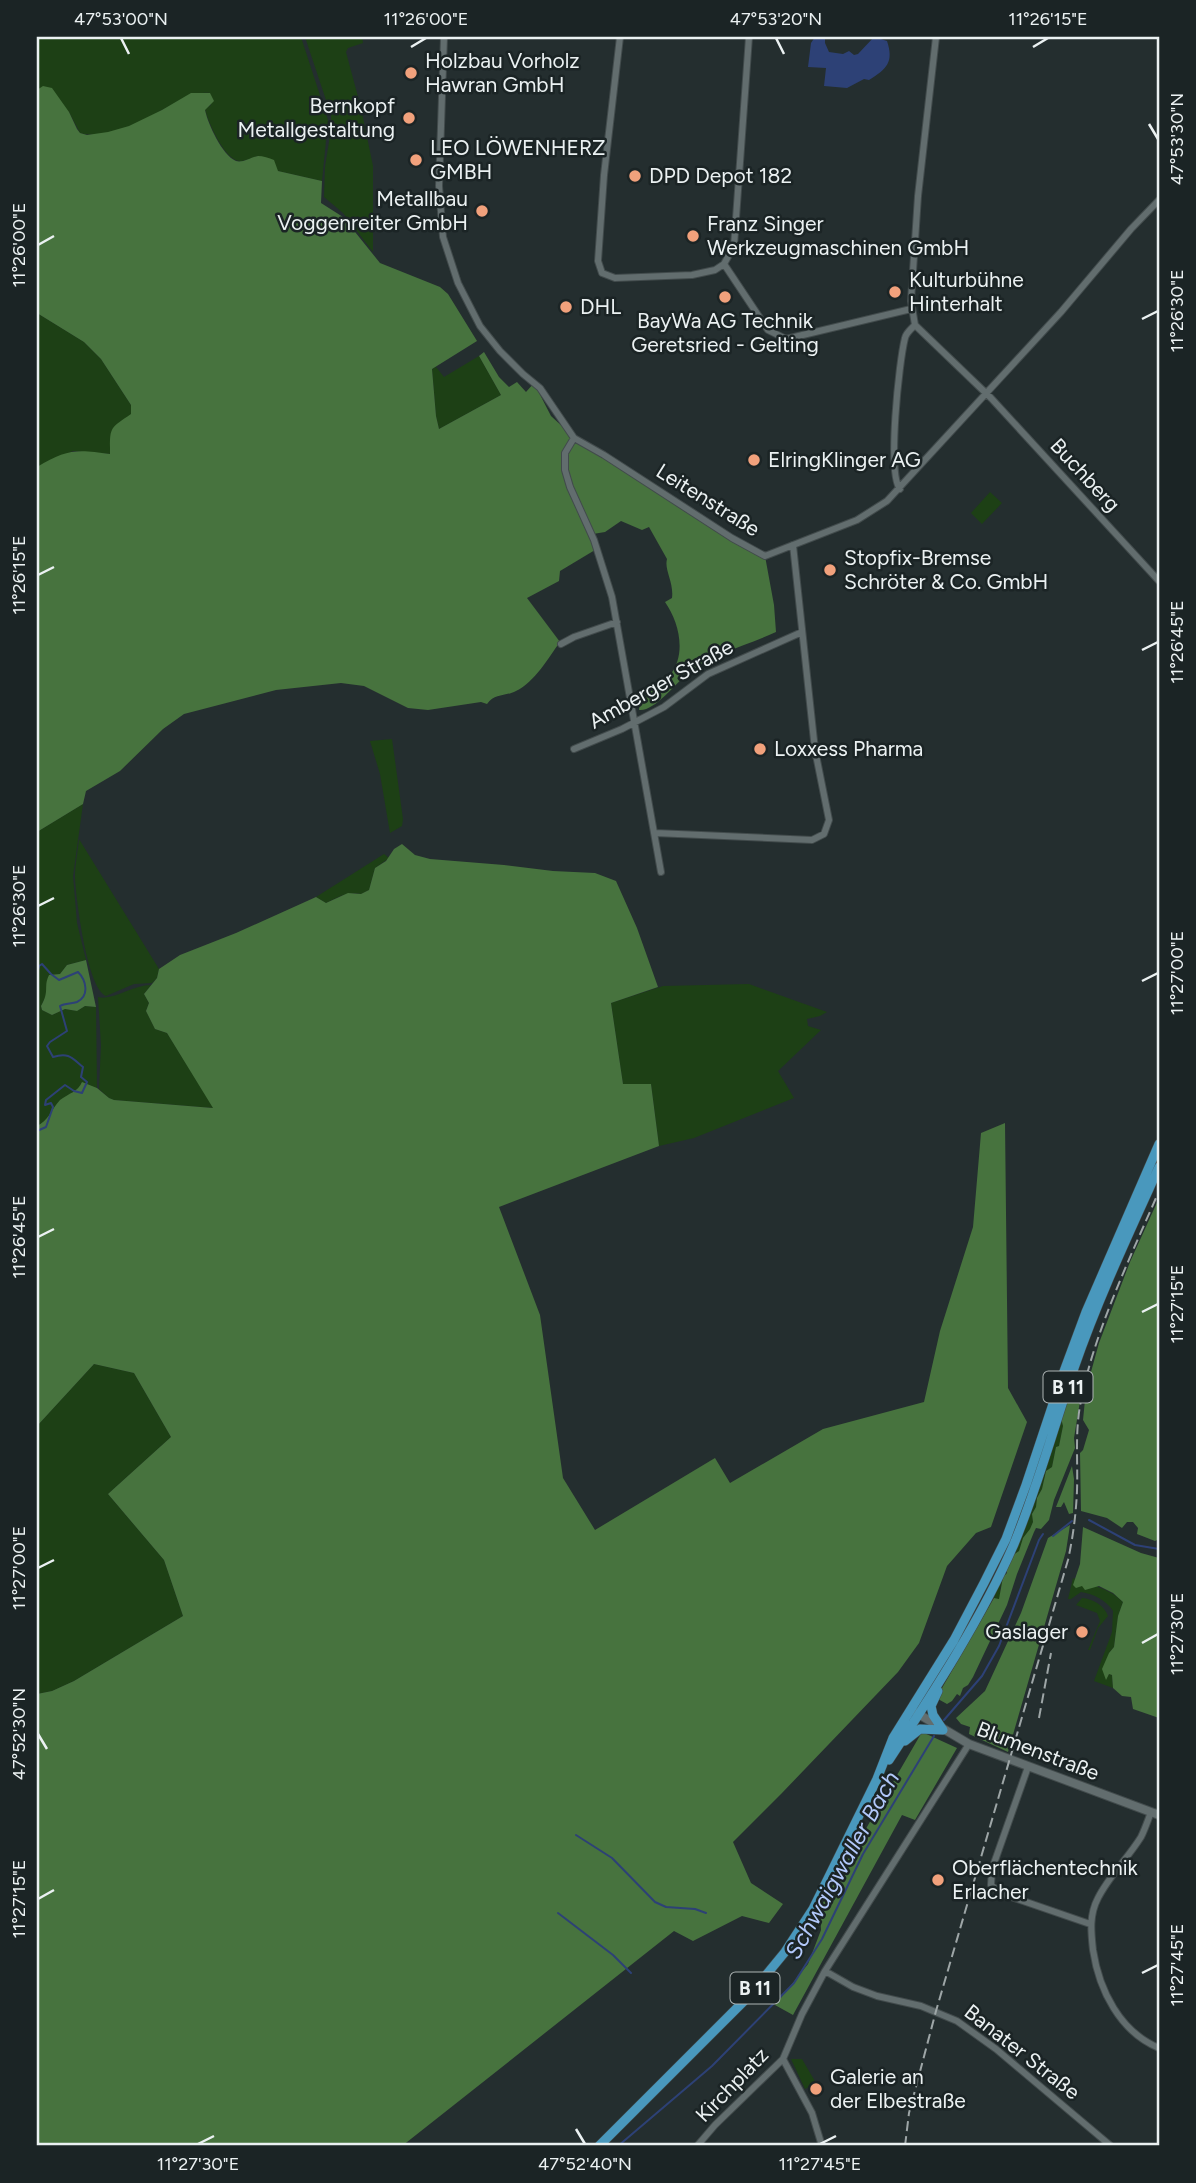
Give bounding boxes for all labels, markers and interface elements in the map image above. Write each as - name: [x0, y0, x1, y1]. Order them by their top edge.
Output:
- text: 47°53'00"N: [74, 8, 168, 30]
- text: 11°26'00"E: [384, 8, 468, 30]
- text: 47°53'20"N: [730, 8, 822, 30]
- text: 11°26'15"E: [1008, 8, 1088, 30]
- place label: Holzbau Vorholz Hawran GmbH: [425, 48, 580, 97]
- marker: Holzbau Vorholz Hawran GmbH: [403, 65, 419, 81]
- place label: Bernkopf Metallgestaltung: [237, 93, 395, 142]
- text: 47°53'30"N: [1166, 93, 1188, 185]
- marker: Bernkopf Metallgestaltung: [401, 110, 417, 126]
- place label: LEO LÖWENHERZ GMBH: [430, 135, 606, 184]
- marker: LEO LÖWENHERZ GMBH: [408, 152, 424, 168]
- place label: DPD Depot 182: [649, 163, 792, 188]
- marker: DPD Depot 182: [627, 168, 643, 184]
- place label: Metallbau Voggenreiter GmbH: [277, 186, 468, 235]
- text: 11°26'00"E: [8, 203, 30, 287]
- marker: Metallbau Voggenreiter GmbH: [474, 203, 490, 219]
- place label: Franz Singer Werkzeugmaschinen GmbH: [707, 211, 969, 260]
- marker: Franz Singer Werkzeugmaschinen GmbH: [685, 228, 701, 244]
- place label: Kulturbühne Hinterhalt: [909, 267, 1024, 316]
- text: 11°26'30"E: [1166, 269, 1188, 353]
- marker: Kulturbühne Hinterhalt: [887, 284, 903, 300]
- marker: BayWa AG Technik Geretsried - Gelting: [717, 289, 733, 305]
- place label: DHL: [580, 294, 621, 319]
- marker: DHL: [558, 299, 574, 315]
- place label: BayWa AG Technik Geretsried - Gelting: [631, 308, 819, 357]
- street label: Buchberg: [1045, 433, 1125, 516]
- place label: ElringKlinger AG: [768, 447, 921, 472]
- marker: ElringKlinger AG: [746, 452, 762, 468]
- street label: Leitenstraße: [652, 458, 765, 541]
- text: 11°26'15"E: [8, 535, 30, 615]
- place label: Stopfix-Bremse Schröter & Co. GmbH: [844, 545, 1048, 594]
- marker: Stopfix-Bremse Schröter & Co. GmbH: [822, 562, 838, 578]
- text: 11°26'45"E: [1166, 600, 1188, 684]
- street label: Amberger Straße: [584, 634, 737, 734]
- place label: Loxxess Pharma: [774, 736, 923, 761]
- marker: Loxxess Pharma: [752, 741, 768, 757]
- text: 11°26'30"E: [8, 864, 30, 948]
- text: 11°27'00"E: [1166, 931, 1188, 1015]
- text: 11°26'45"E: [8, 1195, 30, 1279]
- text: 11°27'15"E: [1166, 1264, 1188, 1344]
- road number: B 11: [1044, 1372, 1092, 1402]
- text: 11°27'00"E: [8, 1526, 30, 1610]
- text: 11°27'30"E: [1166, 1593, 1188, 1675]
- place label: Gaslager: [985, 1619, 1068, 1644]
- marker: Gaslager: [1074, 1624, 1090, 1640]
- text: 47°52'30"N: [8, 1688, 30, 1780]
- street label: Blumenstraße: [973, 1716, 1103, 1785]
- water label: Schwaigwaller Bach: [779, 1766, 905, 1964]
- place label: Oberflächentechnik Erlacher: [952, 1855, 1139, 1904]
- text: 11°27'15"E: [8, 1859, 30, 1939]
- marker: Oberflächentechnik Erlacher: [930, 1872, 946, 1888]
- text: 11°27'45"E: [1166, 1924, 1188, 2006]
- road number: B 11: [730, 1972, 780, 2004]
- street label: Banater Straße: [960, 1999, 1085, 2104]
- street label: Kirchplatz: [690, 2042, 773, 2127]
- place label: Galerie an der Elbestraße: [830, 2064, 966, 2113]
- marker: Galerie an der Elbestraße: [808, 2081, 824, 2097]
- text: 11°27'30"E: [157, 2153, 239, 2175]
- text: 47°52'40"N: [538, 2153, 632, 2175]
- text: 11°27'45"E: [779, 2153, 861, 2175]

